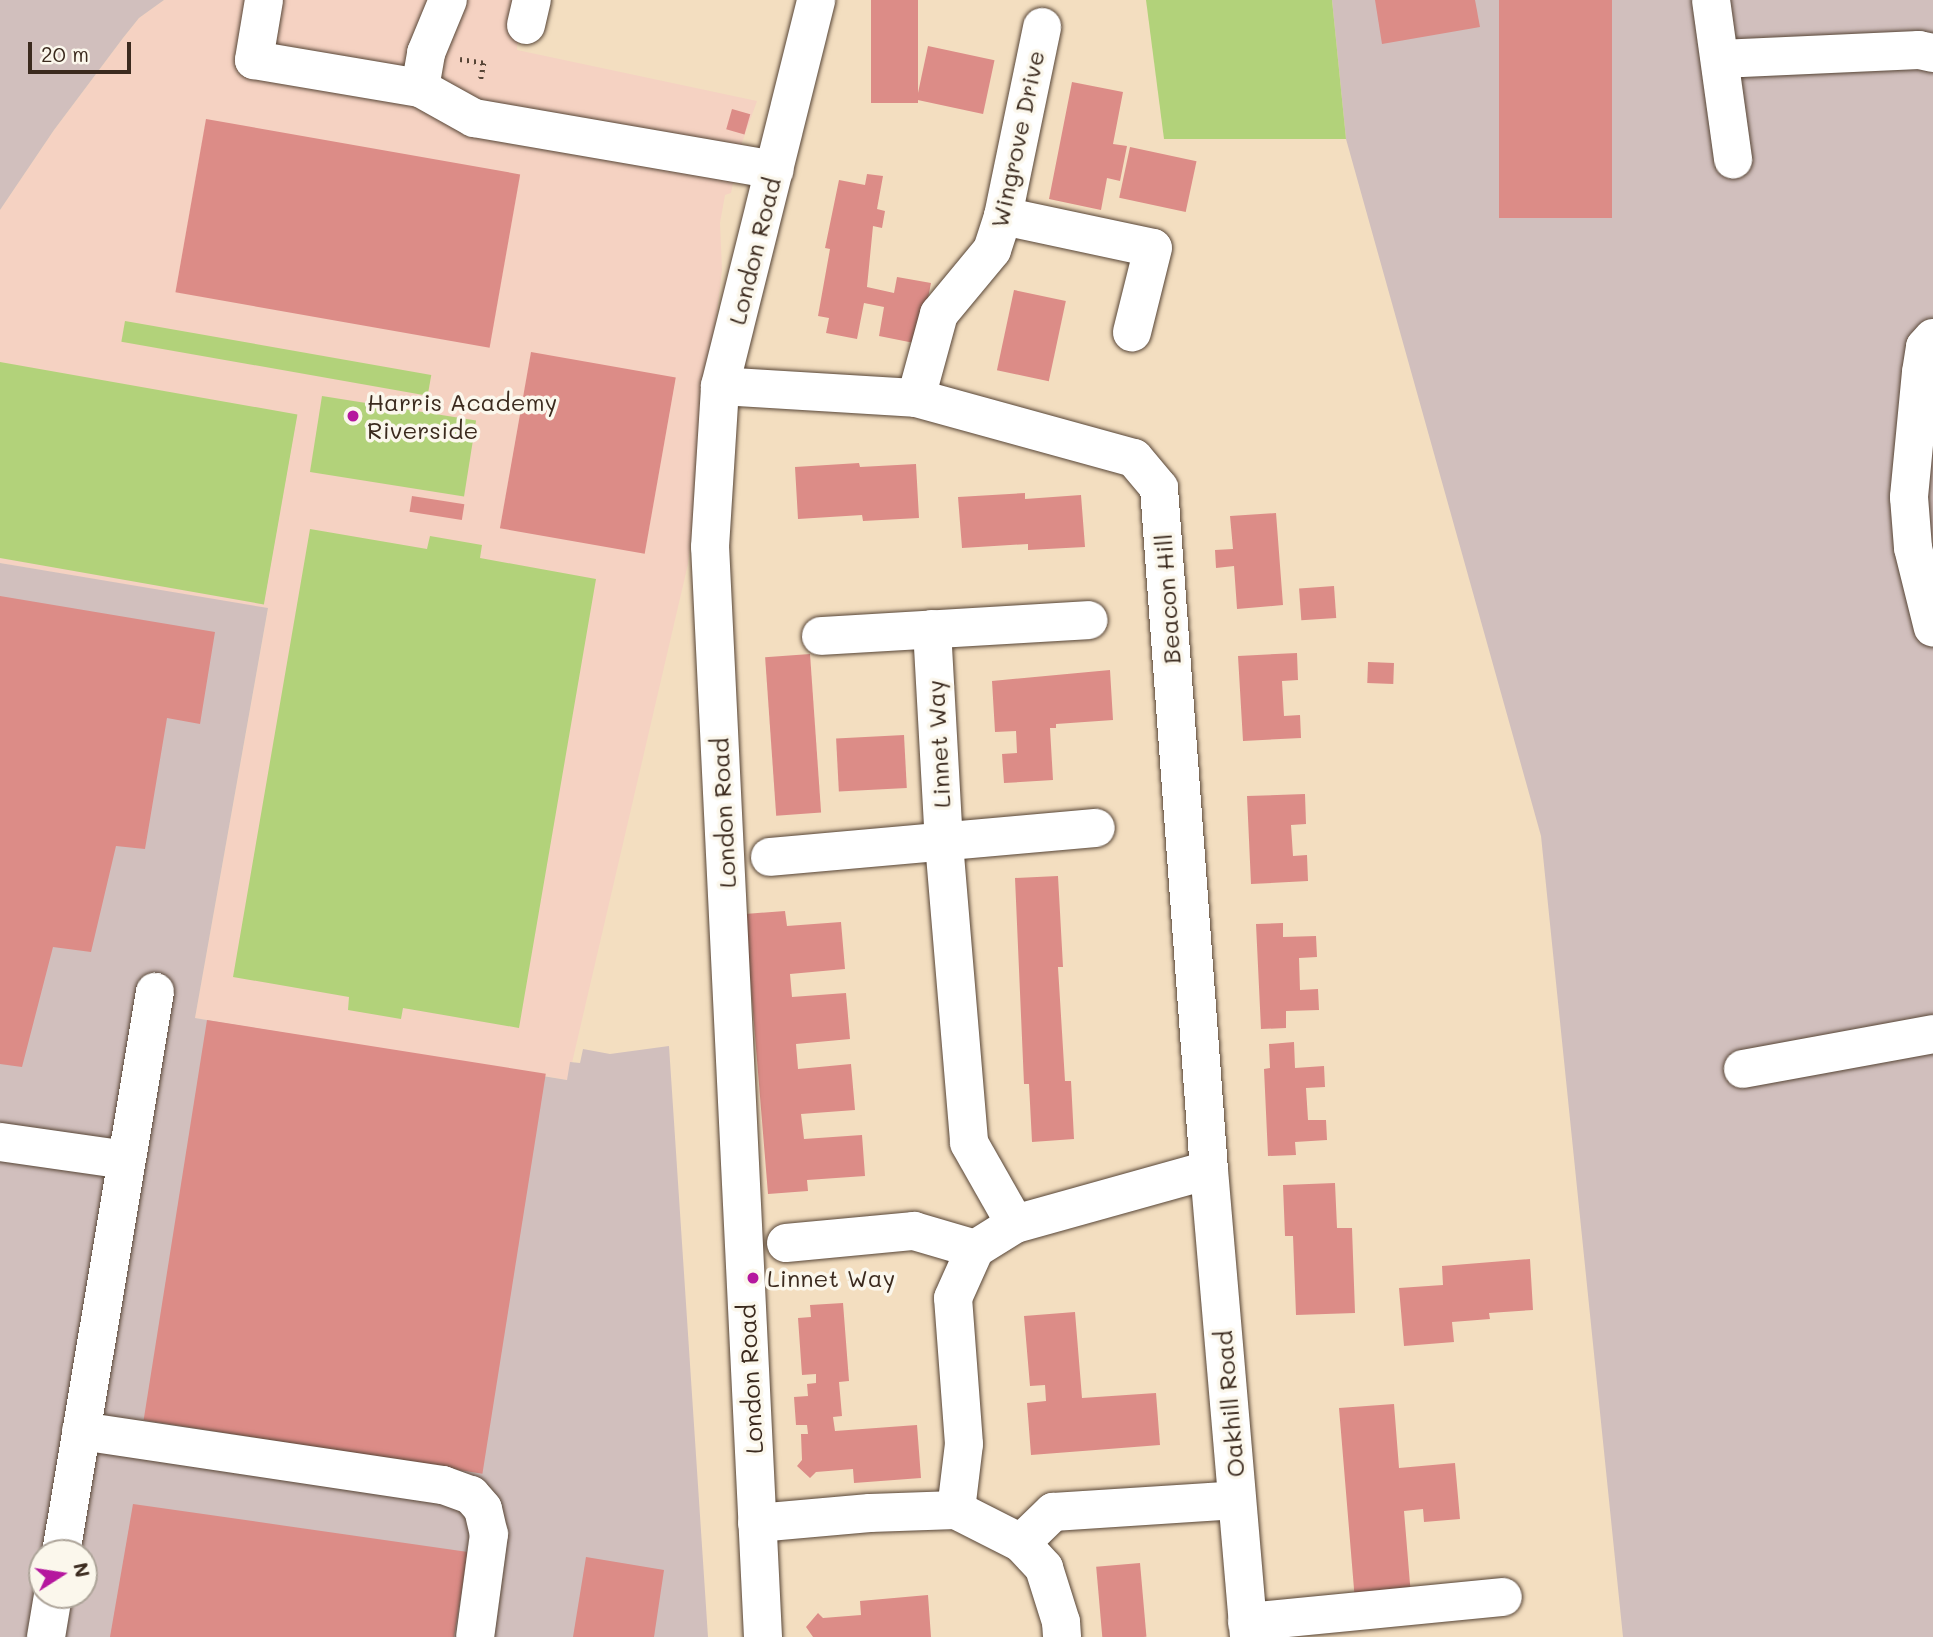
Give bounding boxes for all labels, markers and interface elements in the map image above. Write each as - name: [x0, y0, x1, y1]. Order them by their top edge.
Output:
- scale bar: [32, 28, 135, 72]
- text: 20 m: [41, 40, 89, 67]
- street label: Wingrove Drive: [984, 48, 1050, 230]
- street label: London Road: [722, 175, 786, 327]
- place label: Harris Academy Riverside: [367, 388, 557, 444]
- marker: Harris Academy Riverside: [345, 408, 361, 424]
- street label: Beacon Hill: [1148, 533, 1186, 665]
- street label: Linnet Way: [920, 679, 956, 809]
- street label: London Road: [705, 737, 741, 889]
- place label: Linnet Way: [767, 1264, 895, 1292]
- marker: Linnet Way: [745, 1270, 761, 1286]
- street label: London Road: [732, 1303, 768, 1455]
- street label: Oakhill Road: [1208, 1329, 1250, 1479]
- north arrow: [28, 1539, 98, 1609]
- text: N: [68, 1560, 96, 1580]

